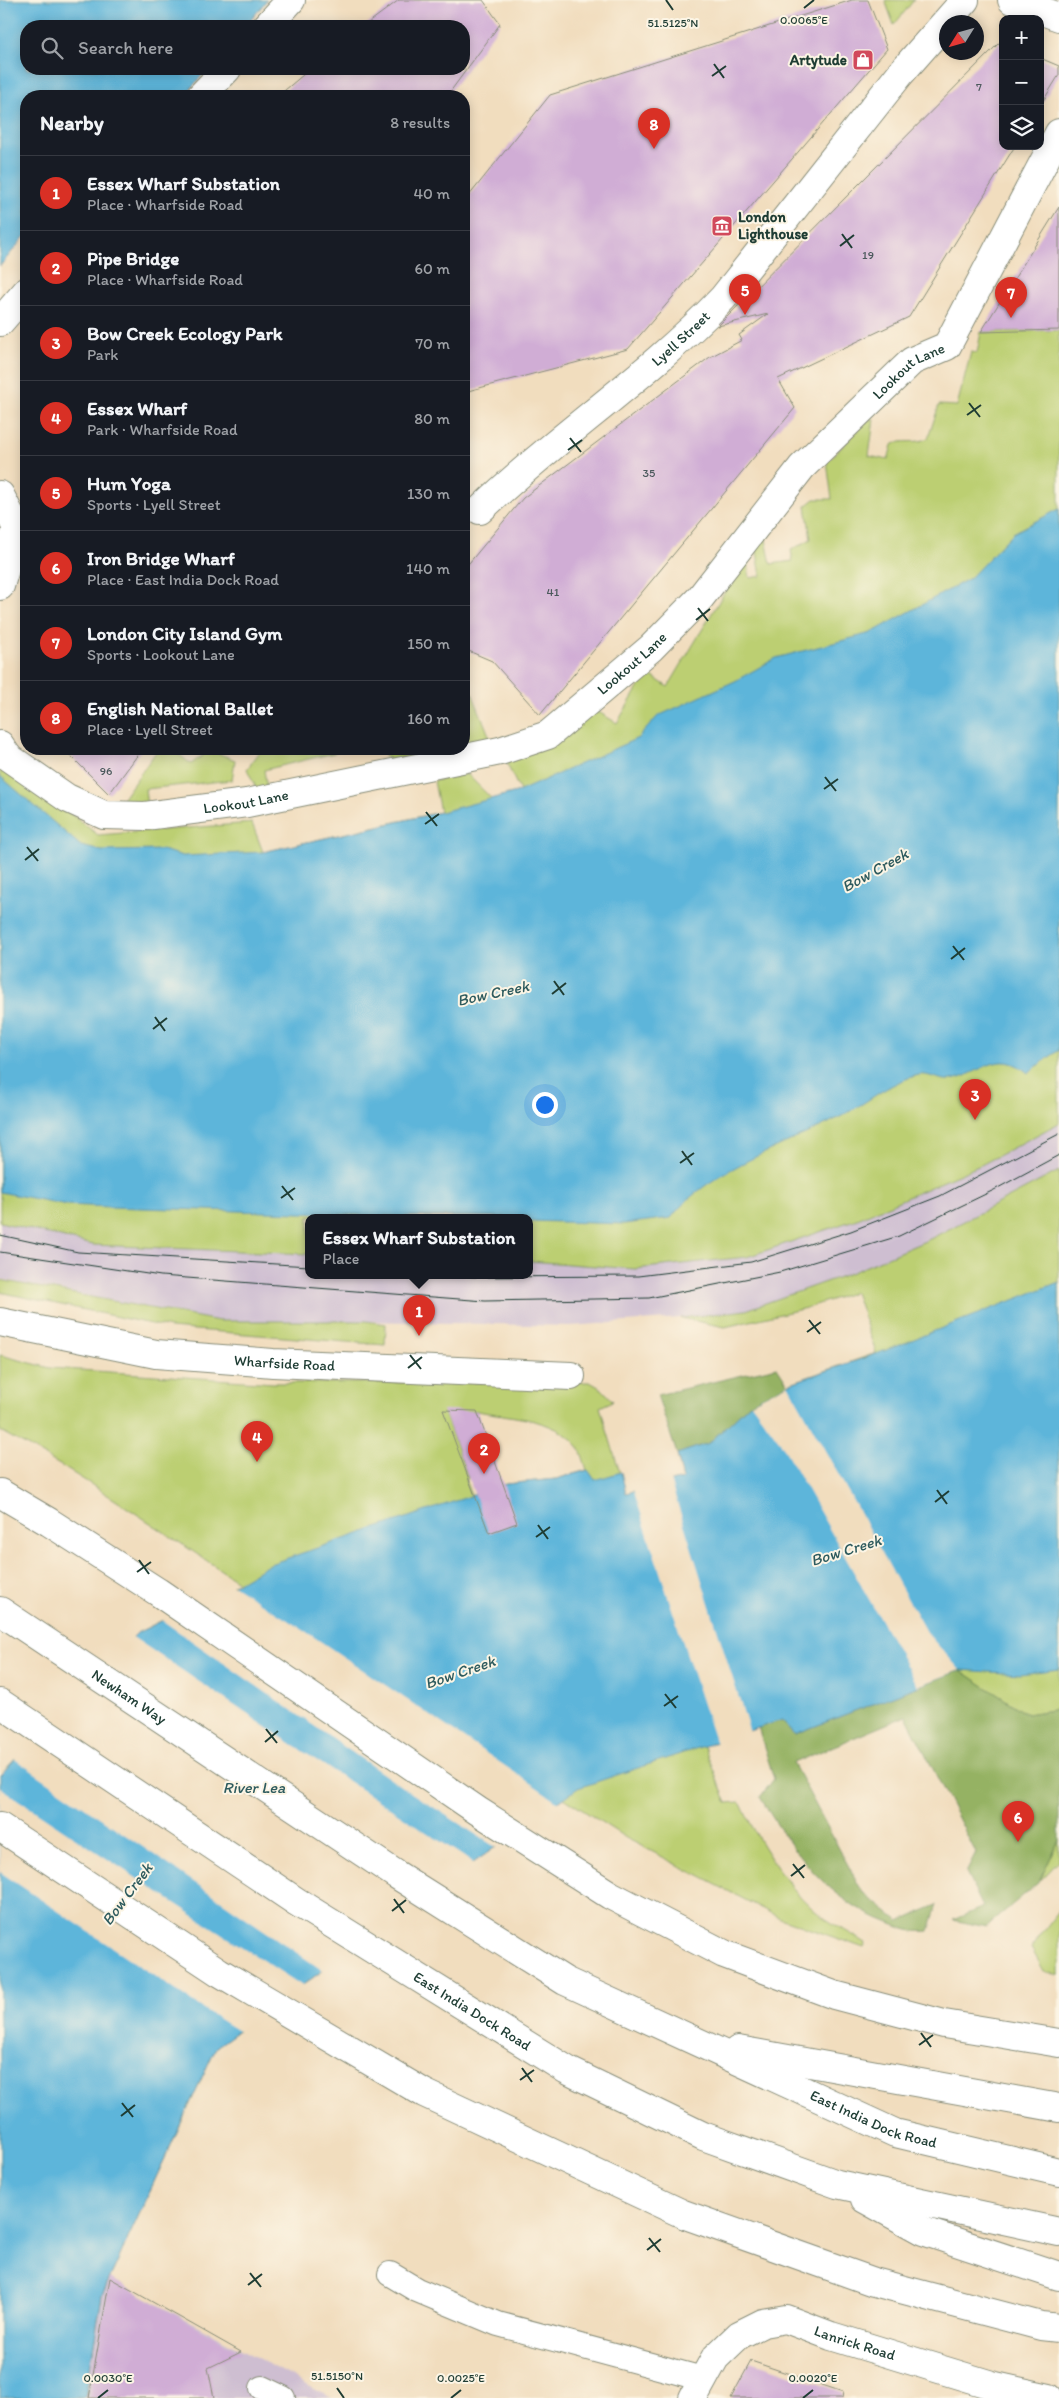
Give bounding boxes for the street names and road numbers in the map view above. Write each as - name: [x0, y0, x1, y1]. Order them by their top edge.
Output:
- street label: Lyell Street: [648, 307, 714, 370]
- street label: Lookout Lane: [869, 339, 948, 403]
- street label: Lookout Lane: [593, 628, 670, 699]
- street label: Lookout Lane: [202, 786, 290, 817]
- street label: Wharfside Road: [233, 1351, 335, 1375]
- street label: Newham Way: [88, 1665, 170, 1728]
- street label: East India Dock Road: [410, 1968, 535, 2055]
- street label: East India Dock Road: [807, 2086, 940, 2152]
- street label: Lanrick Road: [812, 2321, 898, 2364]

